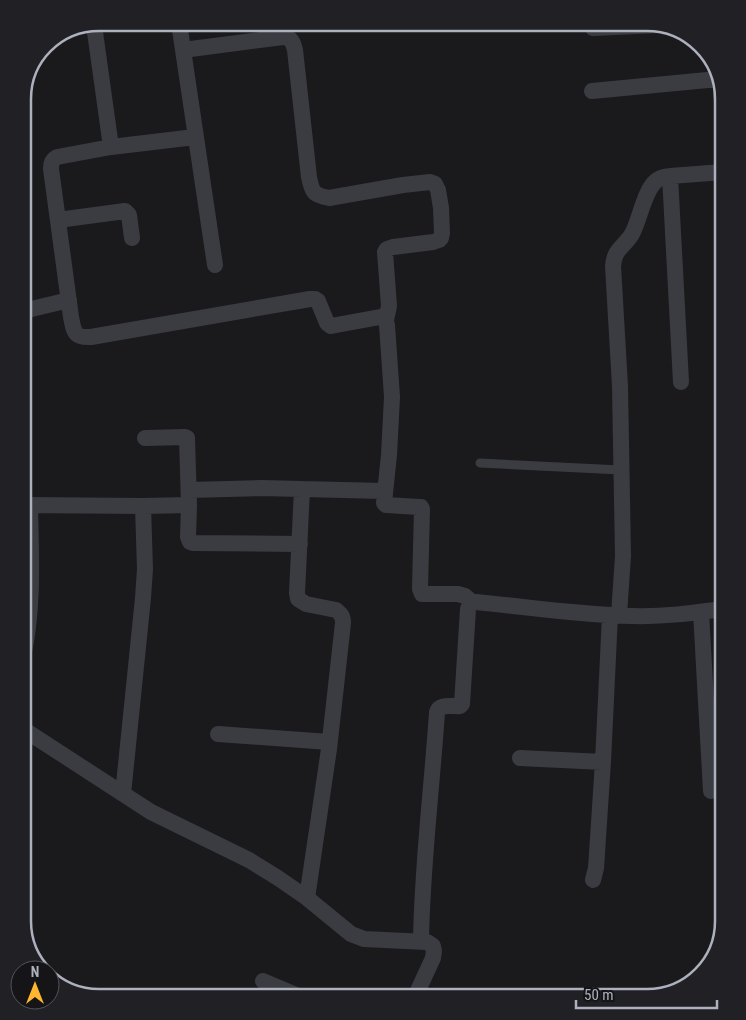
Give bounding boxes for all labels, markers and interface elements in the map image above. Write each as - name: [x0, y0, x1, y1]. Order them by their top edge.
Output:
- north arrow: [10, 960, 60, 1010]
- text: N: [31, 964, 39, 980]
- scale bar: [576, 978, 717, 1010]
- text: 50 m: [584, 986, 614, 1004]

